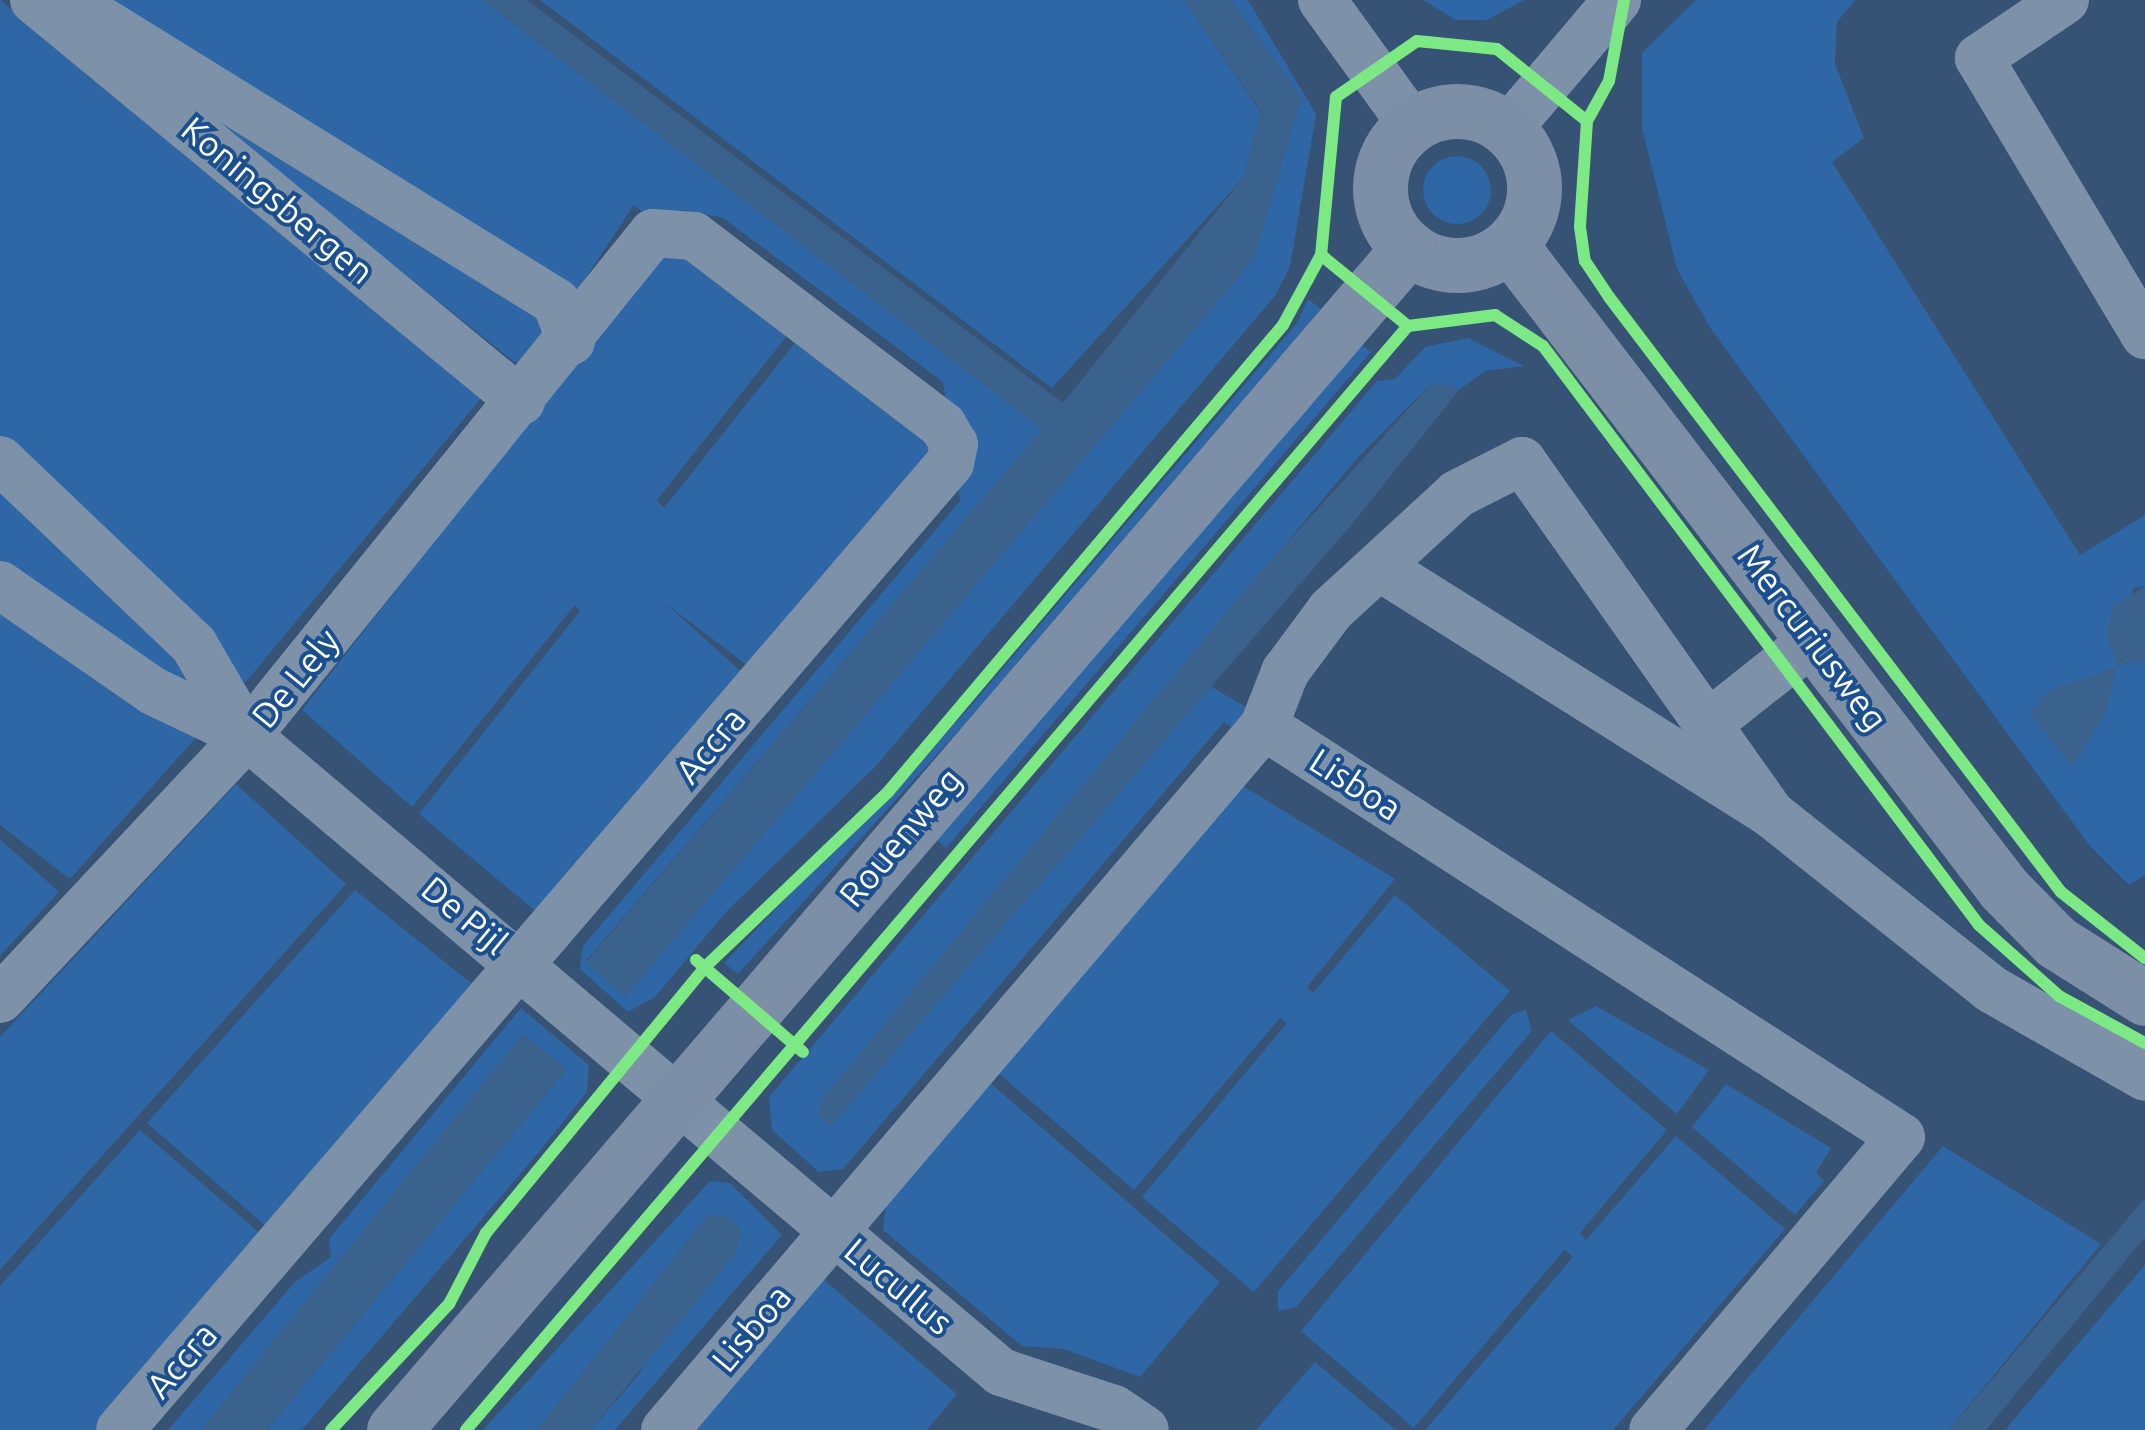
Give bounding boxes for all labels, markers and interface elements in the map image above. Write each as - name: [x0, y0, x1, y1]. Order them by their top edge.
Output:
- street label: Koningsbergen: [174, 108, 382, 292]
- street label: Mercuriusweg: [1729, 535, 1897, 739]
- street label: De Lely: [242, 620, 348, 736]
- street label: Accra: [666, 698, 754, 792]
- street label: Lisboa: [1302, 739, 1410, 829]
- street label: Rouenweg: [830, 759, 970, 915]
- street label: De Pijl: [414, 867, 516, 963]
- street label: Lucullus: [837, 1229, 961, 1343]
- street label: Lisboa: [703, 1276, 799, 1380]
- street label: Accra: [137, 1314, 225, 1406]

